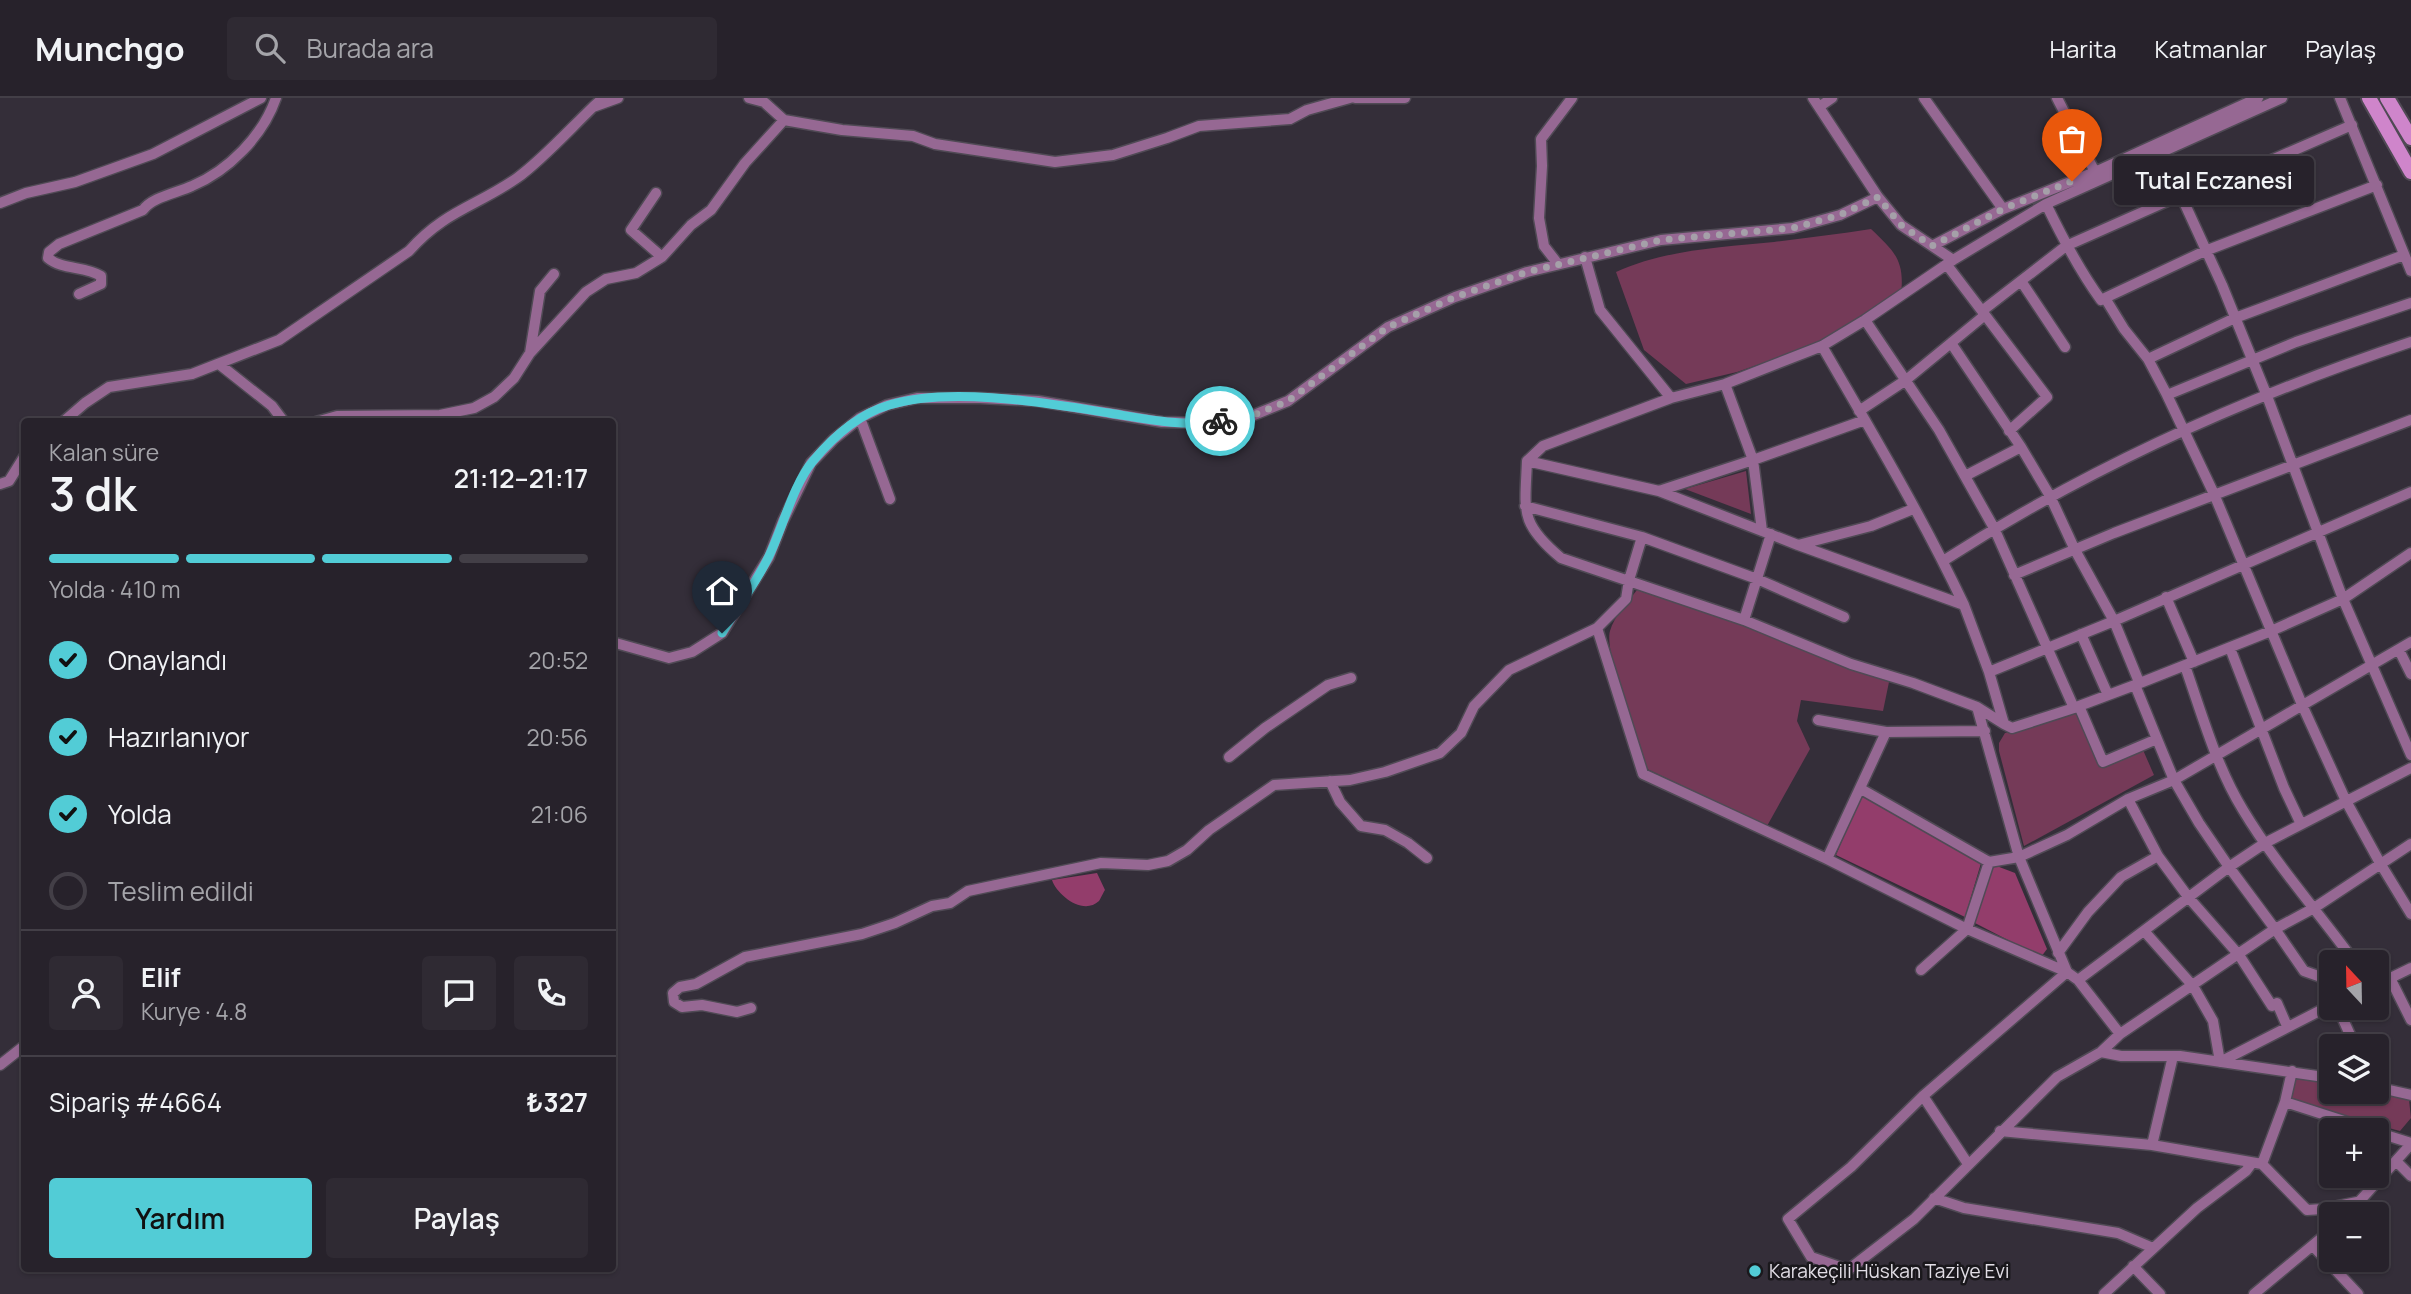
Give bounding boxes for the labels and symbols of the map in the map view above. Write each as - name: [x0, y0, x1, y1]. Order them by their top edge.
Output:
- pin: [2042, 109, 2102, 181]
- callout: Tutal Eczanesi: [2114, 156, 2314, 206]
- courier: [1185, 386, 1255, 456]
- pin: [692, 561, 752, 633]
- north arrow: [2319, 950, 2389, 1020]
- place label: Karakeçili Hüskan Taziye Evi: [1769, 1258, 2009, 1284]
- marker: Karakeçili Hüskan Taziye Evi: [1747, 1263, 1763, 1279]

